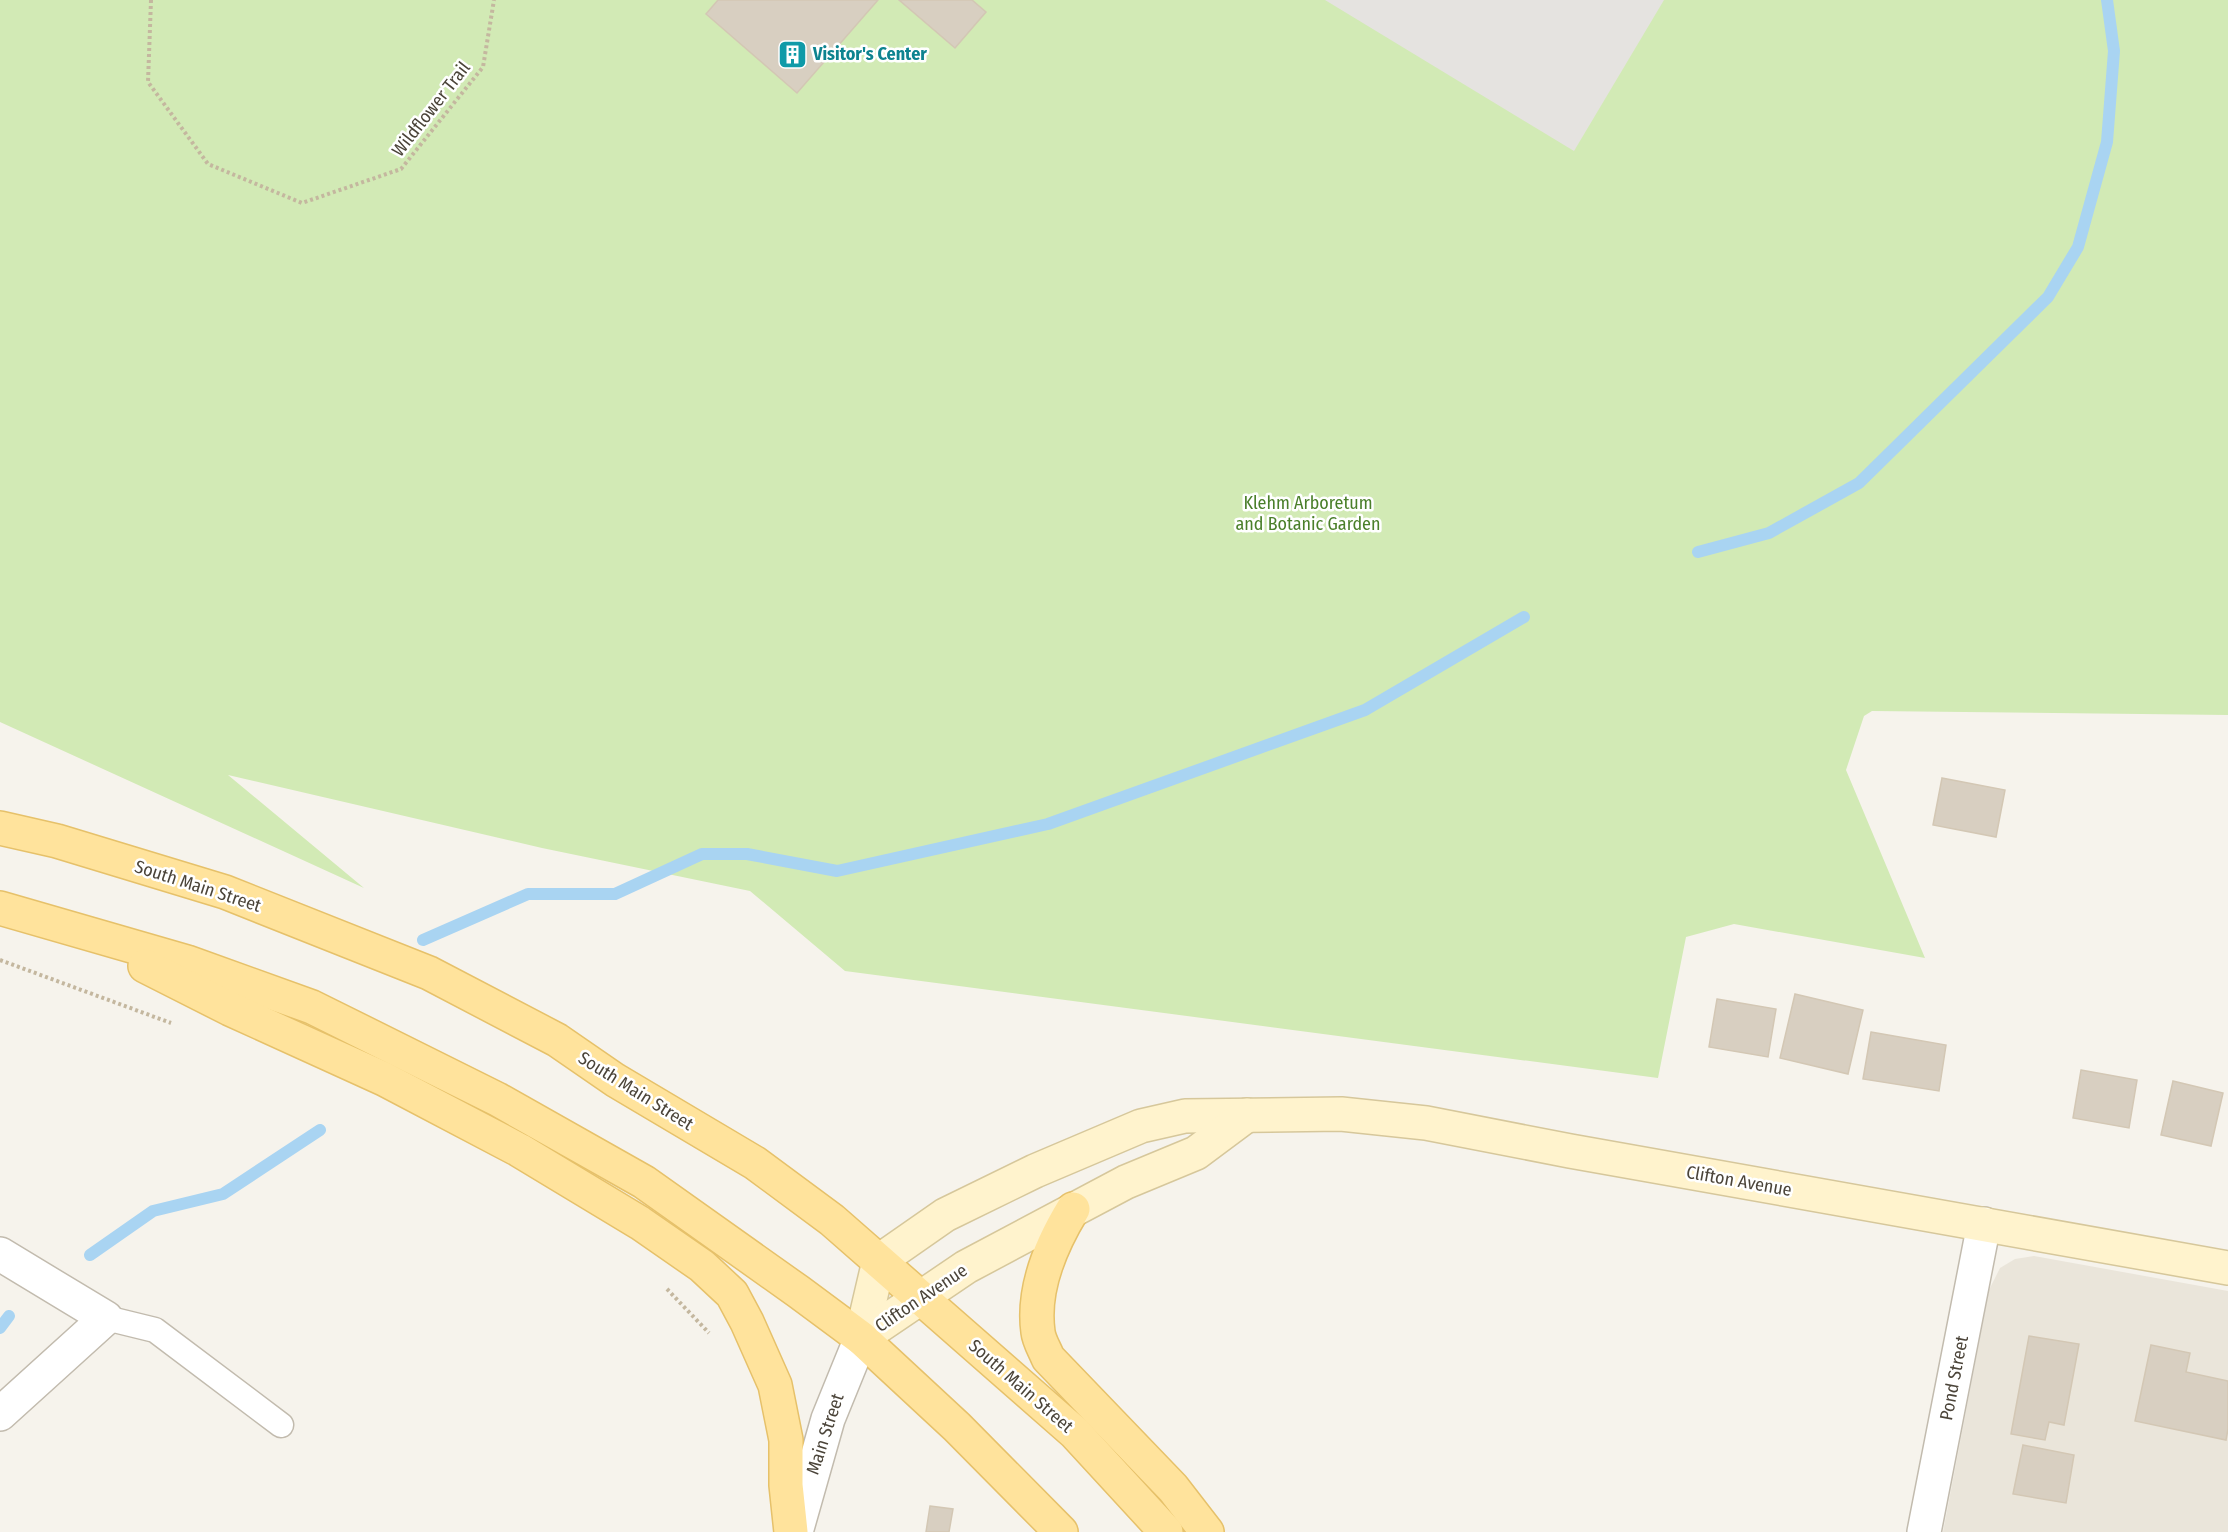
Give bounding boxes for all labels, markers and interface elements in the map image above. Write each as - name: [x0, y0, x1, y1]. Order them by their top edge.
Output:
- building icon: Visitor's Center: [776, 38, 808, 70]
- place label: Visitor's Center: [812, 43, 927, 65]
- street label: Wildflower Trail: [387, 57, 475, 161]
- park label: Klehm Arboretum and Botanic Garden: [1236, 492, 1380, 535]
- street label: South Main Street: [132, 855, 264, 917]
- street label: South Main Street: [574, 1047, 698, 1135]
- street label: Clifton Avenue: [1685, 1161, 1794, 1201]
- street label: Clifton Avenue: [871, 1259, 971, 1337]
- street label: Pond Street: [1935, 1334, 1973, 1422]
- street label: South Main Street: [964, 1335, 1078, 1438]
- street label: Main Street: [802, 1390, 848, 1477]

